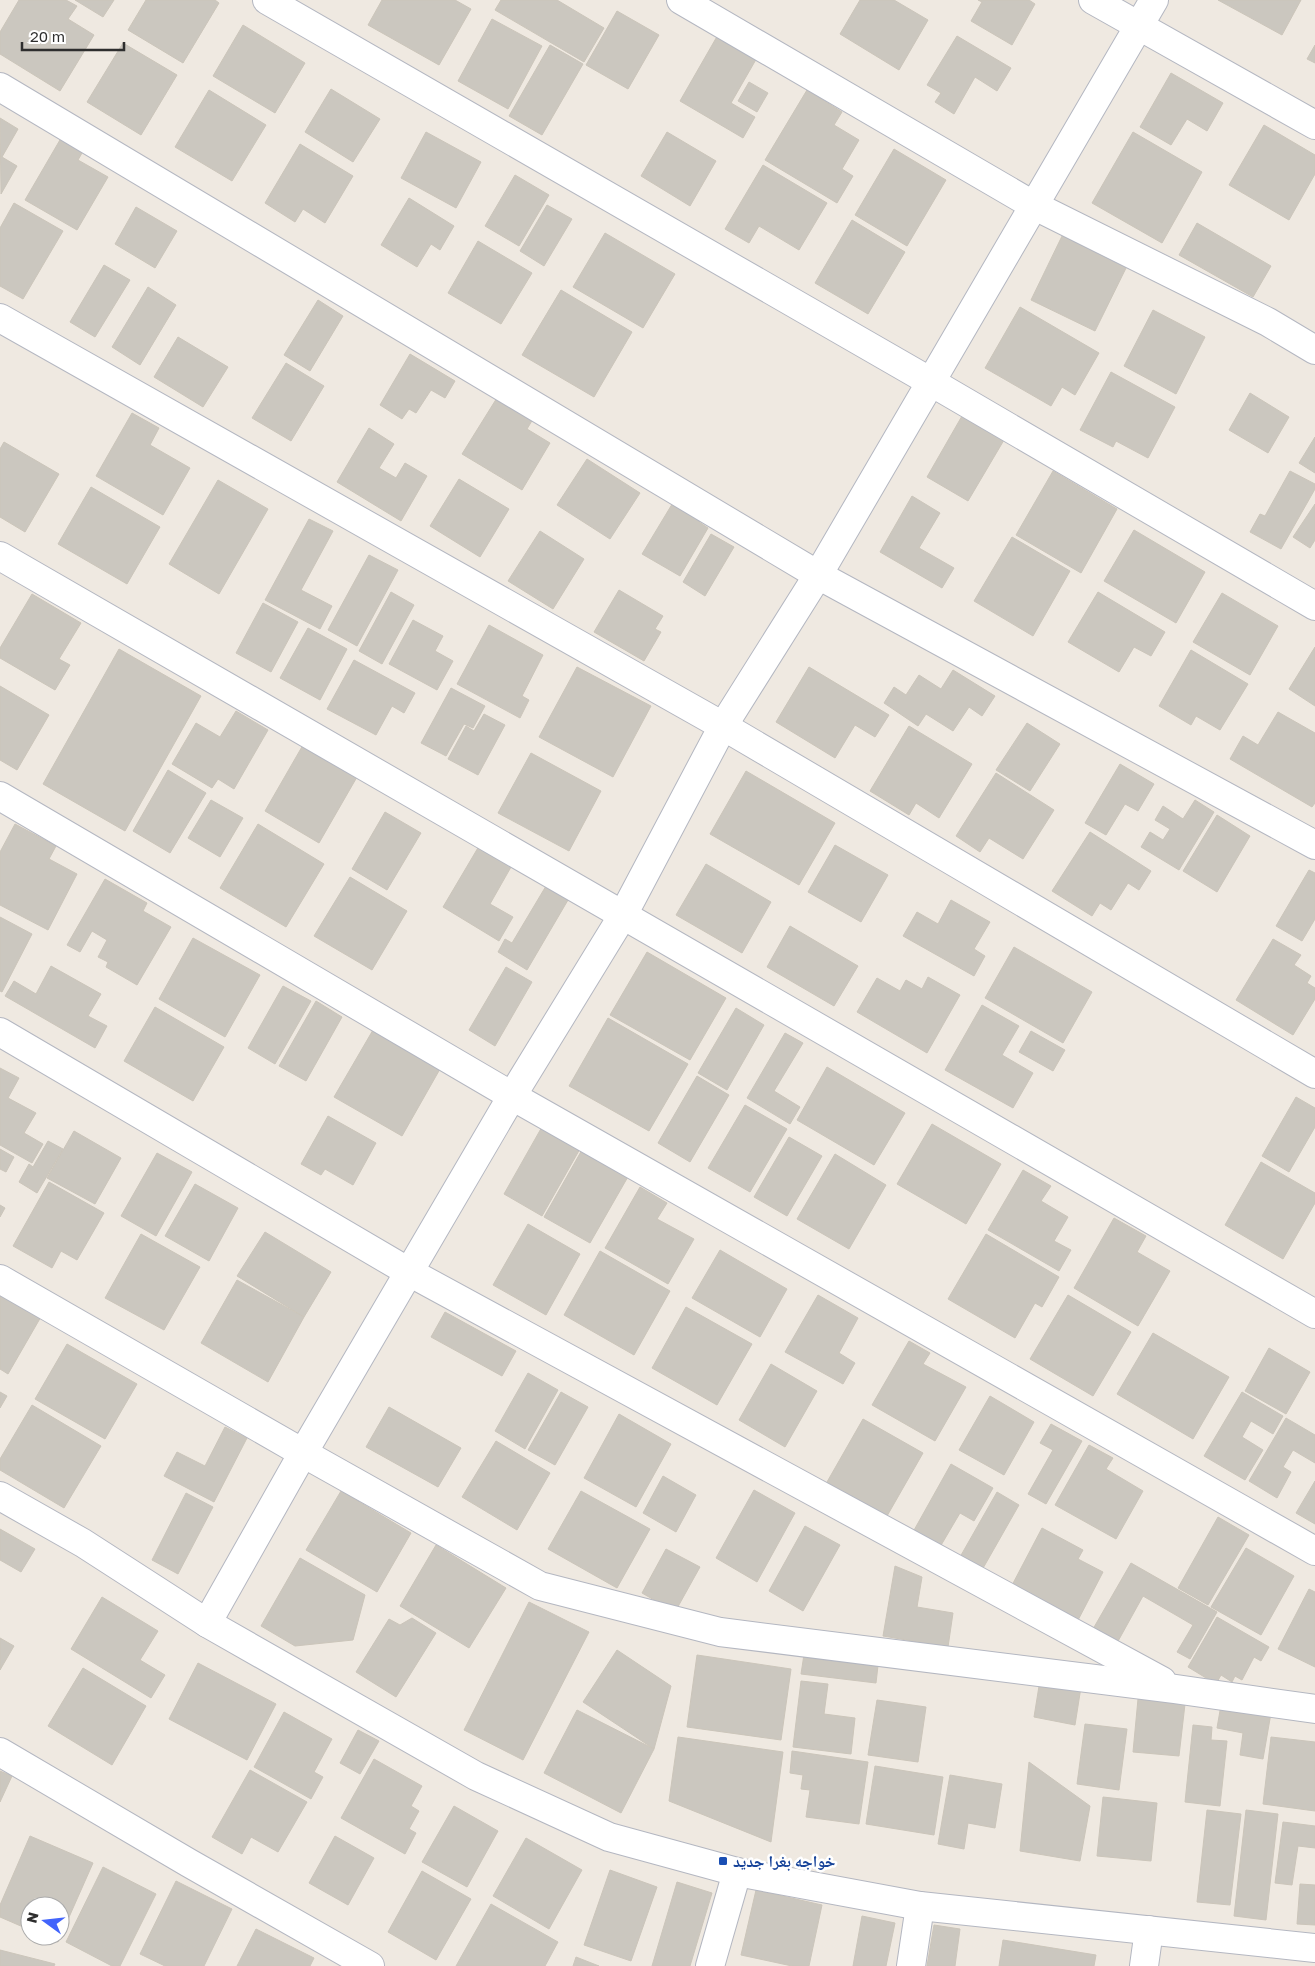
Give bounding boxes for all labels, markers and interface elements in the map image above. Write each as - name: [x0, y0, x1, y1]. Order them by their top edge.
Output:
- scale bar: [22, 20, 125, 52]
- text: 20 m: [30, 27, 65, 45]
- place label: خواجه بغرا جدید: [733, 1851, 835, 1871]
- marker: خواجه بغرا جدید: [717, 1855, 729, 1867]
- north arrow: [20, 1896, 70, 1946]
- text: N: [22, 1910, 42, 1925]

